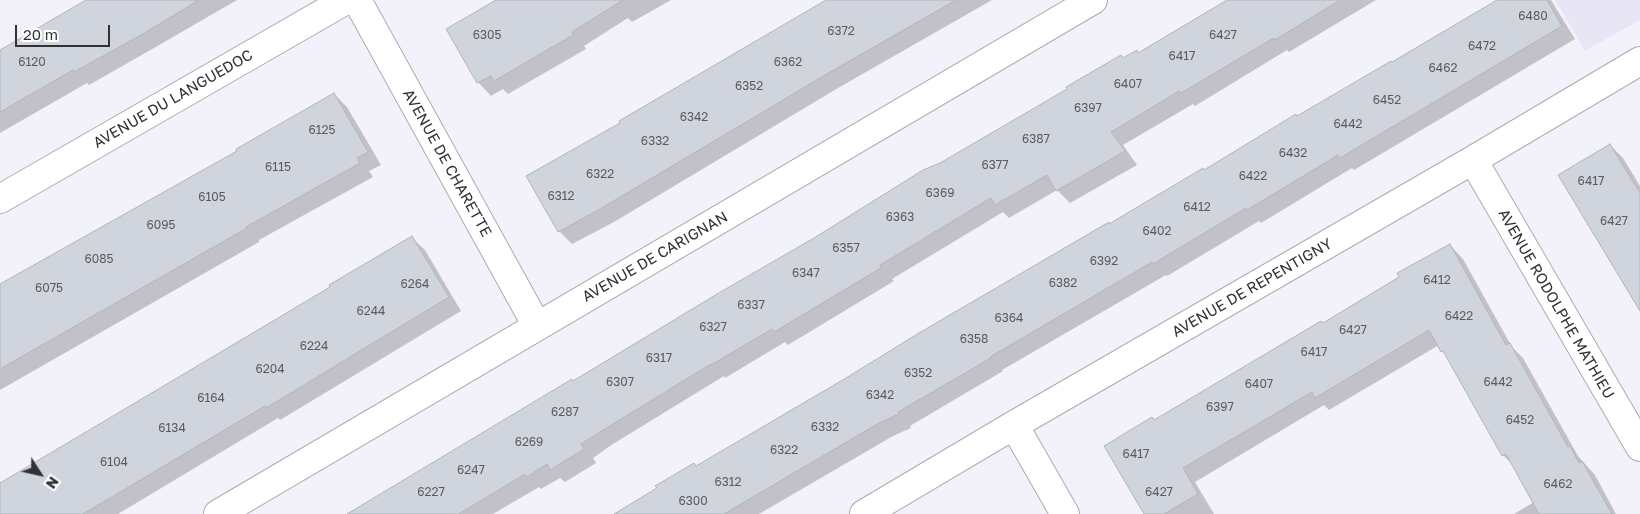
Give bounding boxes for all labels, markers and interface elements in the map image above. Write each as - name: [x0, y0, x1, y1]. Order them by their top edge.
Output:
- house number: 6480: [1518, 9, 1548, 23]
- scale bar: [18, 15, 112, 47]
- house number: 6372: [827, 24, 855, 38]
- text: 20 m: [23, 25, 58, 43]
- house number: 6305: [473, 28, 501, 42]
- house number: 6427: [1209, 28, 1237, 42]
- house number: 6472: [1468, 39, 1496, 53]
- street label: AVENUE DU LANGUEDOC: [90, 46, 256, 152]
- house number: 6417: [1169, 49, 1195, 63]
- house number: 6120: [18, 55, 46, 69]
- house number: 6362: [774, 55, 802, 69]
- house number: 6462: [1429, 61, 1457, 75]
- house number: 6407: [1114, 77, 1142, 91]
- house number: 6352: [735, 79, 763, 93]
- street label: AVENUE DE CHARETTE: [399, 86, 495, 240]
- house number: 6452: [1373, 93, 1401, 107]
- house number: 6397: [1074, 101, 1102, 115]
- house number: 6342: [680, 110, 708, 124]
- house number: 6442: [1334, 117, 1362, 131]
- house number: 6125: [309, 123, 335, 137]
- house number: 6387: [1022, 132, 1050, 146]
- house number: 6332: [641, 134, 669, 148]
- house number: 6432: [1279, 146, 1307, 160]
- house number: 6377: [982, 158, 1008, 172]
- house number: 6115: [265, 160, 291, 174]
- house number: 6322: [586, 167, 614, 181]
- house number: 6422: [1239, 169, 1267, 183]
- house number: 6417: [1578, 174, 1604, 188]
- house number: 6369: [926, 186, 954, 200]
- house number: 6312: [547, 189, 575, 203]
- house number: 6105: [198, 190, 226, 204]
- house number: 6412: [1183, 200, 1211, 214]
- street label: AVENUE RODOLPHE MATHIEU: [1494, 206, 1618, 402]
- street label: AVENUE DE CARIGNAN: [579, 208, 731, 306]
- house number: 6363: [886, 210, 914, 224]
- house number: 6427: [1600, 214, 1628, 228]
- house number: 6095: [147, 218, 175, 232]
- house number: 6402: [1143, 224, 1171, 238]
- street label: AVENUE DE REPENTIGNY: [1169, 235, 1335, 341]
- house number: 6357: [832, 241, 860, 255]
- house number: 6085: [85, 252, 113, 266]
- house number: 6392: [1090, 254, 1118, 268]
- house number: 6347: [792, 266, 820, 280]
- house number: 6412: [1423, 273, 1451, 287]
- house number: 6382: [1049, 276, 1077, 290]
- house number: 6264: [401, 277, 429, 291]
- house number: 6075: [35, 281, 63, 295]
- house number: 6337: [737, 298, 765, 312]
- house number: 6244: [357, 304, 385, 318]
- house number: 6422: [1445, 309, 1473, 323]
- house number: 6364: [995, 311, 1023, 325]
- house number: 6327: [699, 320, 727, 334]
- house number: 6427: [1339, 323, 1367, 337]
- house number: 6358: [960, 332, 988, 346]
- house number: 6224: [300, 339, 328, 353]
- house number: 6417: [1301, 345, 1327, 359]
- house number: 6317: [646, 351, 672, 365]
- house number: 6204: [256, 362, 284, 376]
- house number: 6352: [904, 366, 932, 380]
- house number: 6307: [606, 375, 634, 389]
- house number: 6442: [1484, 375, 1512, 389]
- house number: 6407: [1245, 377, 1273, 391]
- house number: 6342: [866, 388, 894, 402]
- house number: 6164: [197, 391, 225, 405]
- house number: 6397: [1206, 400, 1234, 414]
- house number: 6287: [551, 405, 579, 419]
- house number: 6452: [1506, 413, 1534, 427]
- house number: 6332: [811, 420, 839, 434]
- house number: 6134: [158, 421, 186, 435]
- house number: 6269: [515, 435, 543, 449]
- house number: 6322: [770, 443, 798, 457]
- house number: 6417: [1123, 447, 1149, 461]
- north arrow: [15, 449, 65, 499]
- house number: 6104: [100, 455, 128, 469]
- house number: 6247: [457, 463, 485, 477]
- text: N: [43, 474, 63, 492]
- house number: 6312: [714, 475, 742, 489]
- house number: 6462: [1544, 477, 1572, 491]
- house number: 6227: [417, 485, 445, 499]
- house number: 6427: [1145, 485, 1173, 499]
- house number: 6300: [678, 494, 708, 508]

